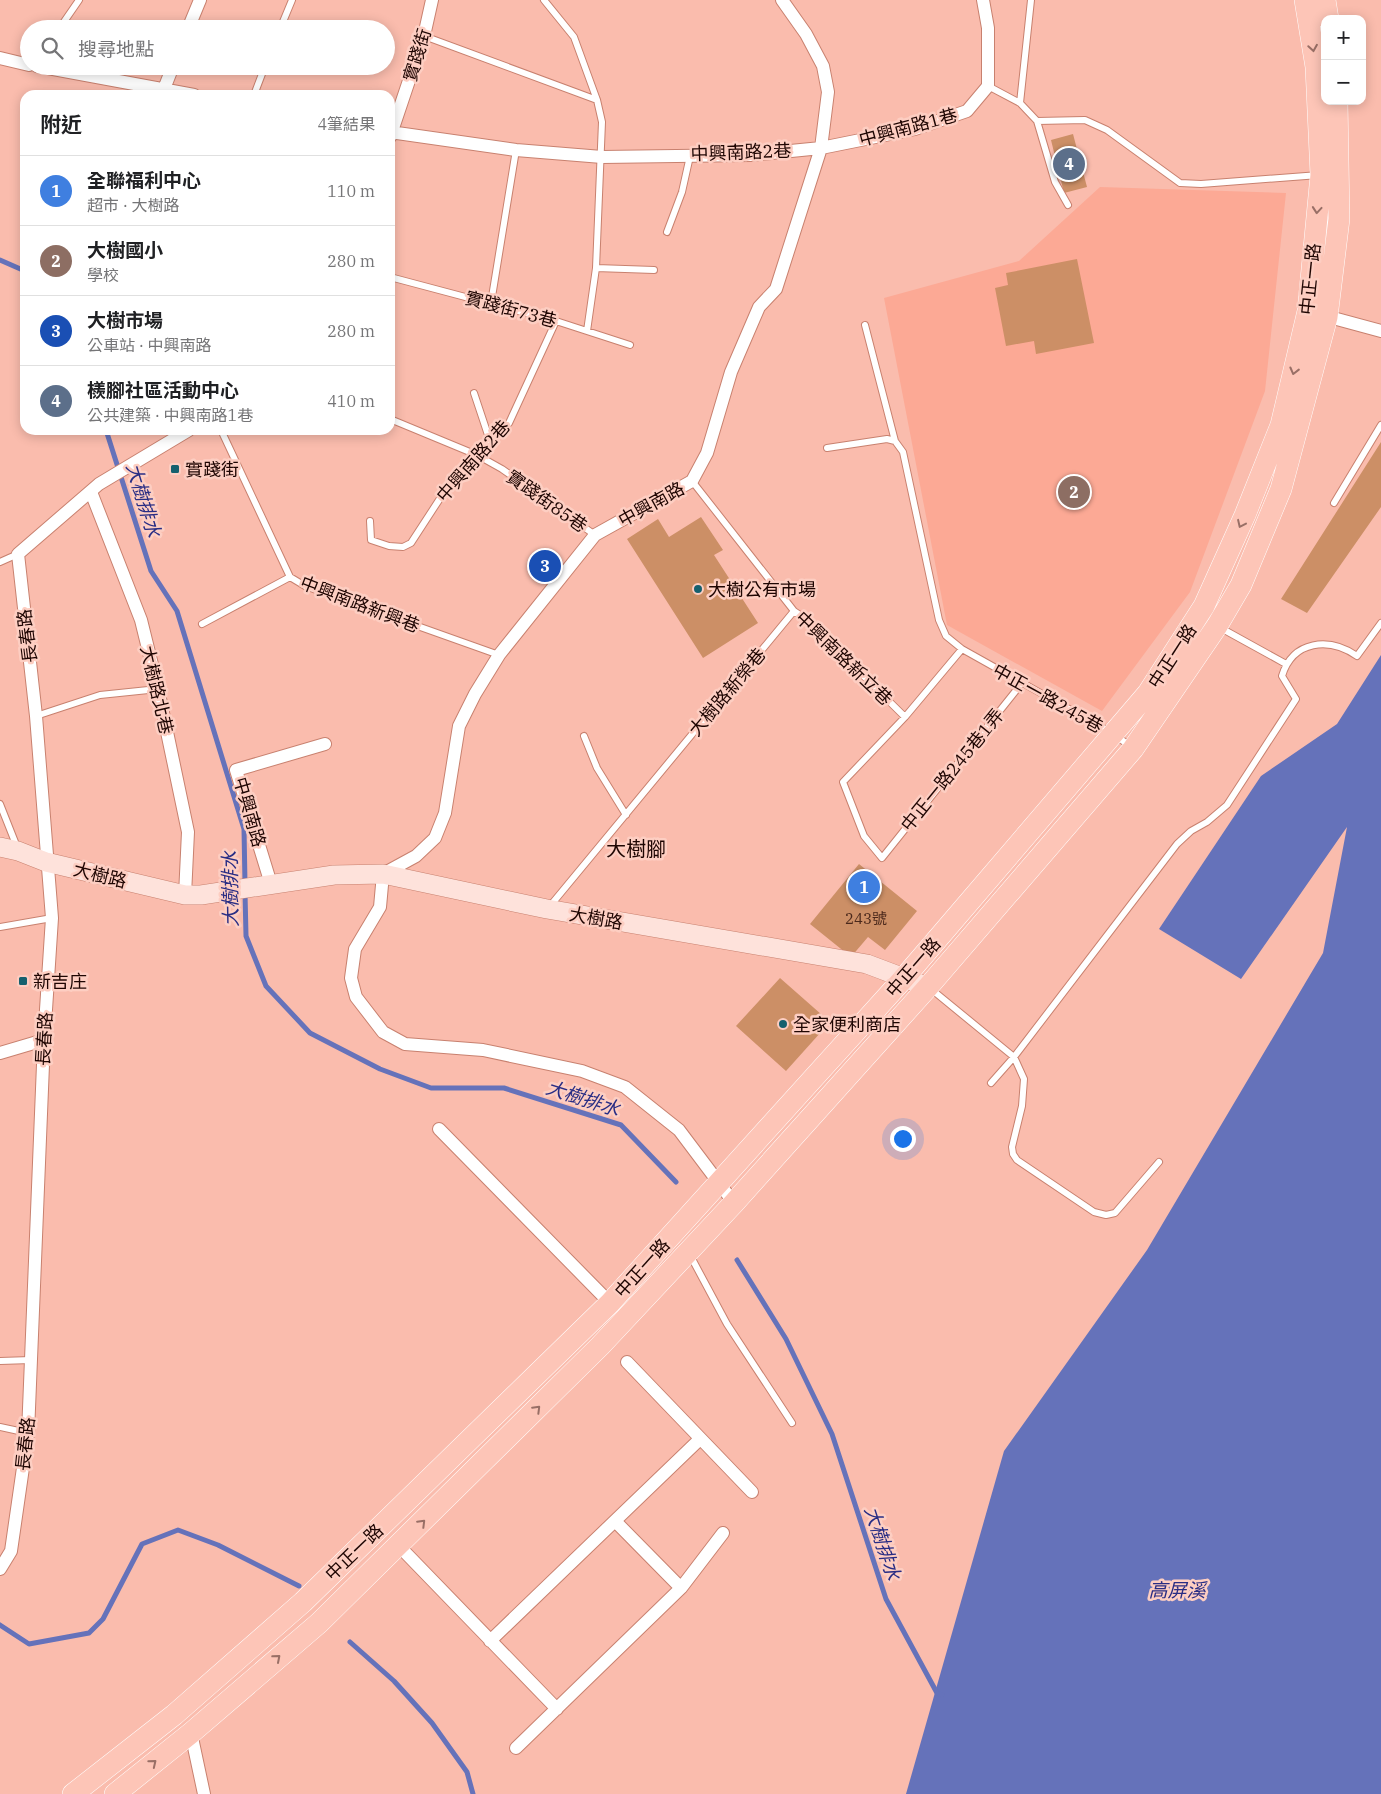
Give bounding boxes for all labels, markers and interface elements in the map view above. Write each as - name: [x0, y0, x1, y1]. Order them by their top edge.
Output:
- map controls: [1321, 15, 1366, 105]
- button: +: [1321, 15, 1366, 60]
- search box: [20, 20, 395, 75]
- street label: 實踐街: [398, 26, 436, 84]
- icon: search: [38, 34, 66, 62]
- text: 搜尋地點: [78, 37, 154, 61]
- one-way arrow: [1307, 44, 1317, 53]
- button: −: [1321, 60, 1366, 105]
- street label: 中興南路1巷: [856, 103, 960, 151]
- text: 附近: [40, 110, 82, 138]
- text: 4筆結果: [317, 114, 375, 134]
- street label: 中興南路2巷: [690, 139, 792, 165]
- pin: 4: [1053, 145, 1085, 183]
- text: 全聯福利中心: [87, 168, 201, 192]
- text: 1: [51, 181, 61, 201]
- text: 110 m: [327, 181, 375, 201]
- text: 超市 · 大樹路: [87, 195, 180, 215]
- one-way arrow: [1312, 206, 1323, 214]
- text: 大樹國小: [87, 238, 163, 262]
- street label: 中正一路: [1295, 242, 1325, 316]
- text: 2: [51, 251, 61, 271]
- text: 280 m: [327, 251, 375, 271]
- text: 學校: [87, 265, 119, 285]
- street label: 實踐街73巷: [463, 286, 559, 332]
- text: 大樹市場: [87, 308, 163, 332]
- text: 3: [51, 321, 61, 341]
- text: 280 m: [327, 321, 375, 341]
- text: 公車站 · 中興南路: [87, 335, 212, 355]
- one-way arrow: [1289, 366, 1300, 375]
- text: 檨腳社區活動中心: [87, 378, 239, 402]
- text: 4: [51, 391, 61, 411]
- text: 410 m: [327, 391, 375, 411]
- text: 公共建築 · 中興南路1巷: [87, 405, 253, 425]
- street label: 中興南路2巷: [431, 415, 515, 507]
- place label: 實踐街: [185, 458, 239, 481]
- water label: 大樹排水: [121, 460, 167, 541]
- marker: 實踐街: [169, 463, 181, 475]
- street label: 實踐街85巷: [502, 465, 592, 537]
- pin: 2: [1058, 473, 1090, 511]
- street label: 中興南路: [614, 476, 688, 532]
- one-way arrow: [1237, 519, 1248, 528]
- pin: 3: [529, 547, 561, 585]
- street label: 中興南路新興巷: [297, 571, 423, 637]
- place label: 大樹公有市場: [708, 578, 816, 601]
- marker: 大樹公有市場: [692, 583, 704, 595]
- street label: 中興南路新立巷: [791, 606, 897, 710]
- street label: 長春路: [12, 608, 42, 664]
- street label: 中正一路: [1143, 620, 1201, 692]
- street label: 大樹路新榮巷: [683, 643, 771, 741]
- street label: 大樹路北巷: [136, 644, 178, 736]
- street label: 中正一路245巷: [989, 658, 1107, 738]
- street label: 中正一路245巷1弄: [895, 704, 1009, 836]
- street label: 中興南路: [229, 774, 271, 850]
- district label: 大樹腳: [606, 835, 666, 862]
- water label: 大樹排水: [217, 850, 243, 927]
- street label: 大樹路: [71, 857, 129, 893]
- pin: 1: [848, 868, 880, 906]
- street label: 大樹路: [567, 902, 625, 934]
- house number: 243號: [845, 909, 887, 928]
- street label: 中正一路: [881, 932, 945, 1002]
- place label: 新吉庄: [33, 970, 87, 993]
- marker: 新吉庄: [17, 975, 29, 987]
- street label: 長春路: [31, 1011, 57, 1067]
- place label: 全家便利商店: [793, 1013, 901, 1036]
- marker: 全家便利商店: [777, 1018, 789, 1030]
- water label: 大樹排水: [543, 1075, 624, 1121]
- your location: [890, 1126, 916, 1152]
- street label: 中正一路: [609, 1234, 675, 1302]
- one-way arrow: [531, 1406, 540, 1415]
- street label: 長春路: [11, 1416, 39, 1472]
- water label: 大樹排水: [860, 1503, 906, 1584]
- street label: 中正一路: [320, 1519, 388, 1585]
- one-way arrow: [416, 1520, 425, 1529]
- water label: 高屏溪: [1148, 1578, 1208, 1602]
- one-way arrow: [272, 1655, 281, 1664]
- one-way arrow: [148, 1760, 157, 1769]

